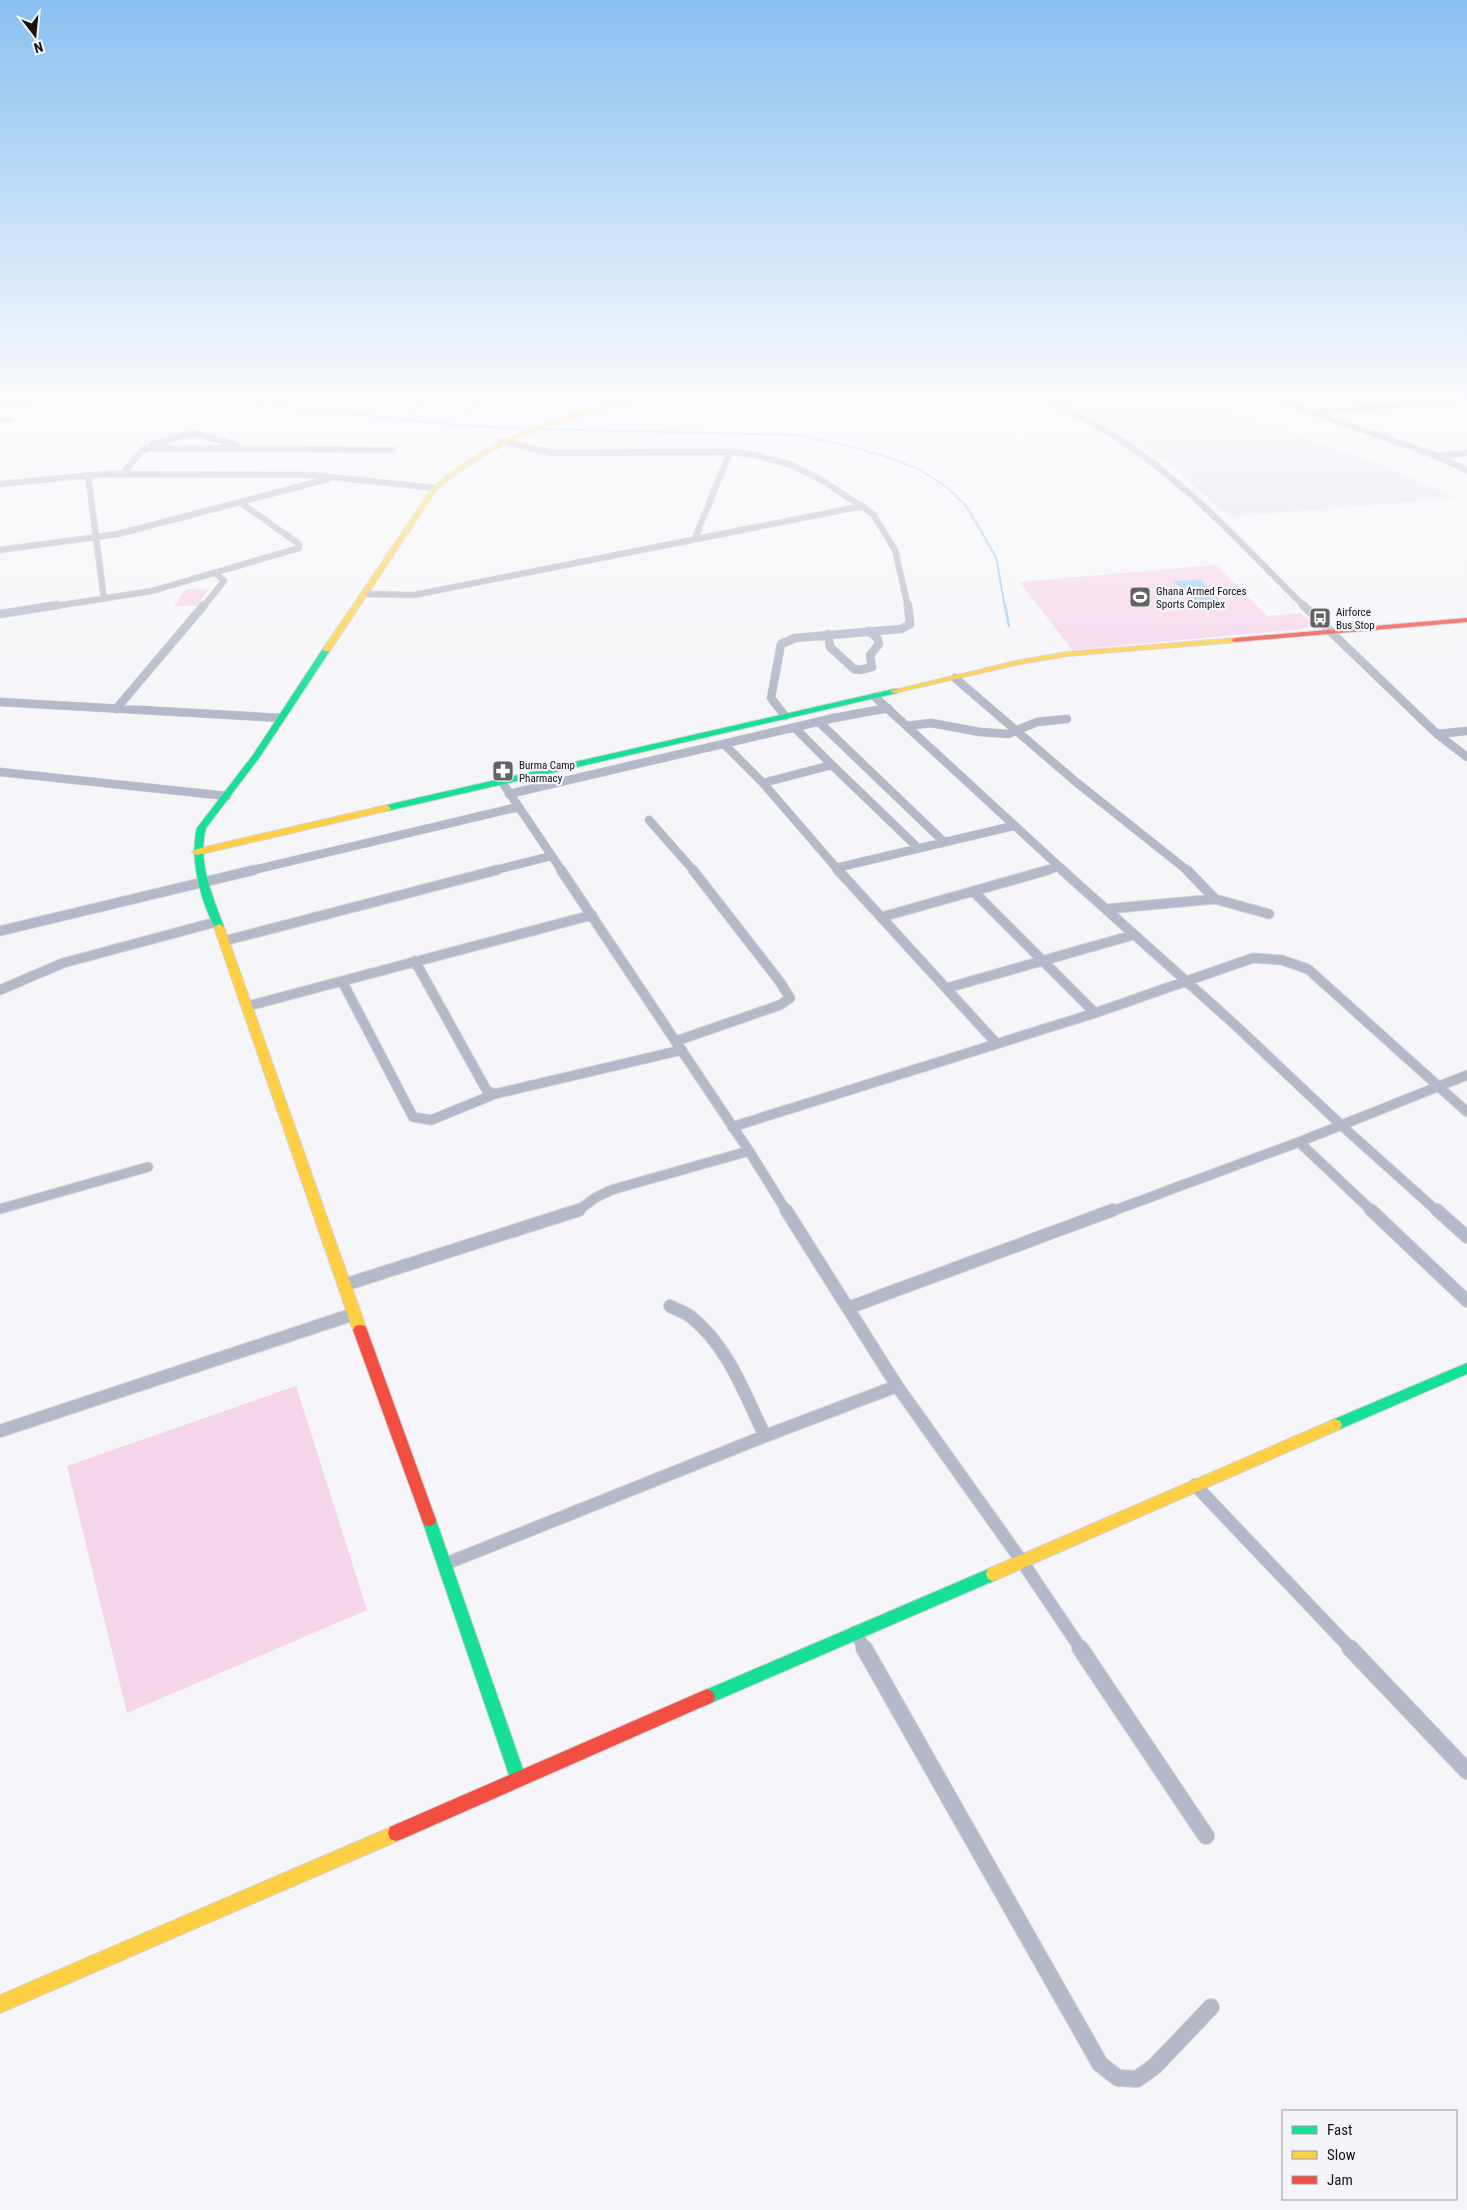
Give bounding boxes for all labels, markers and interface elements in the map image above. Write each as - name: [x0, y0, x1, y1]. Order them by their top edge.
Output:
- north arrow: [10, 10, 60, 60]
- text: N: [32, 39, 45, 56]
- sports icon: Ghana Armed Forces Sports Complex: [1128, 585, 1152, 609]
- place label: Ghana Armed Forces Sports Complex: [1156, 585, 1247, 611]
- bus stop icon: Airforce Bus Stop: [1308, 606, 1332, 630]
- place label: Airforce Bus Stop: [1336, 606, 1375, 632]
- pharmacy icon: Burma Camp Pharmacy: [491, 759, 515, 783]
- place label: Burma Camp Pharmacy: [519, 759, 575, 785]
- legend: [1282, 2110, 1457, 2200]
- text: Fast: [1327, 2121, 1352, 2139]
- text: Slow: [1327, 2146, 1356, 2164]
- text: Jam: [1327, 2171, 1353, 2189]

